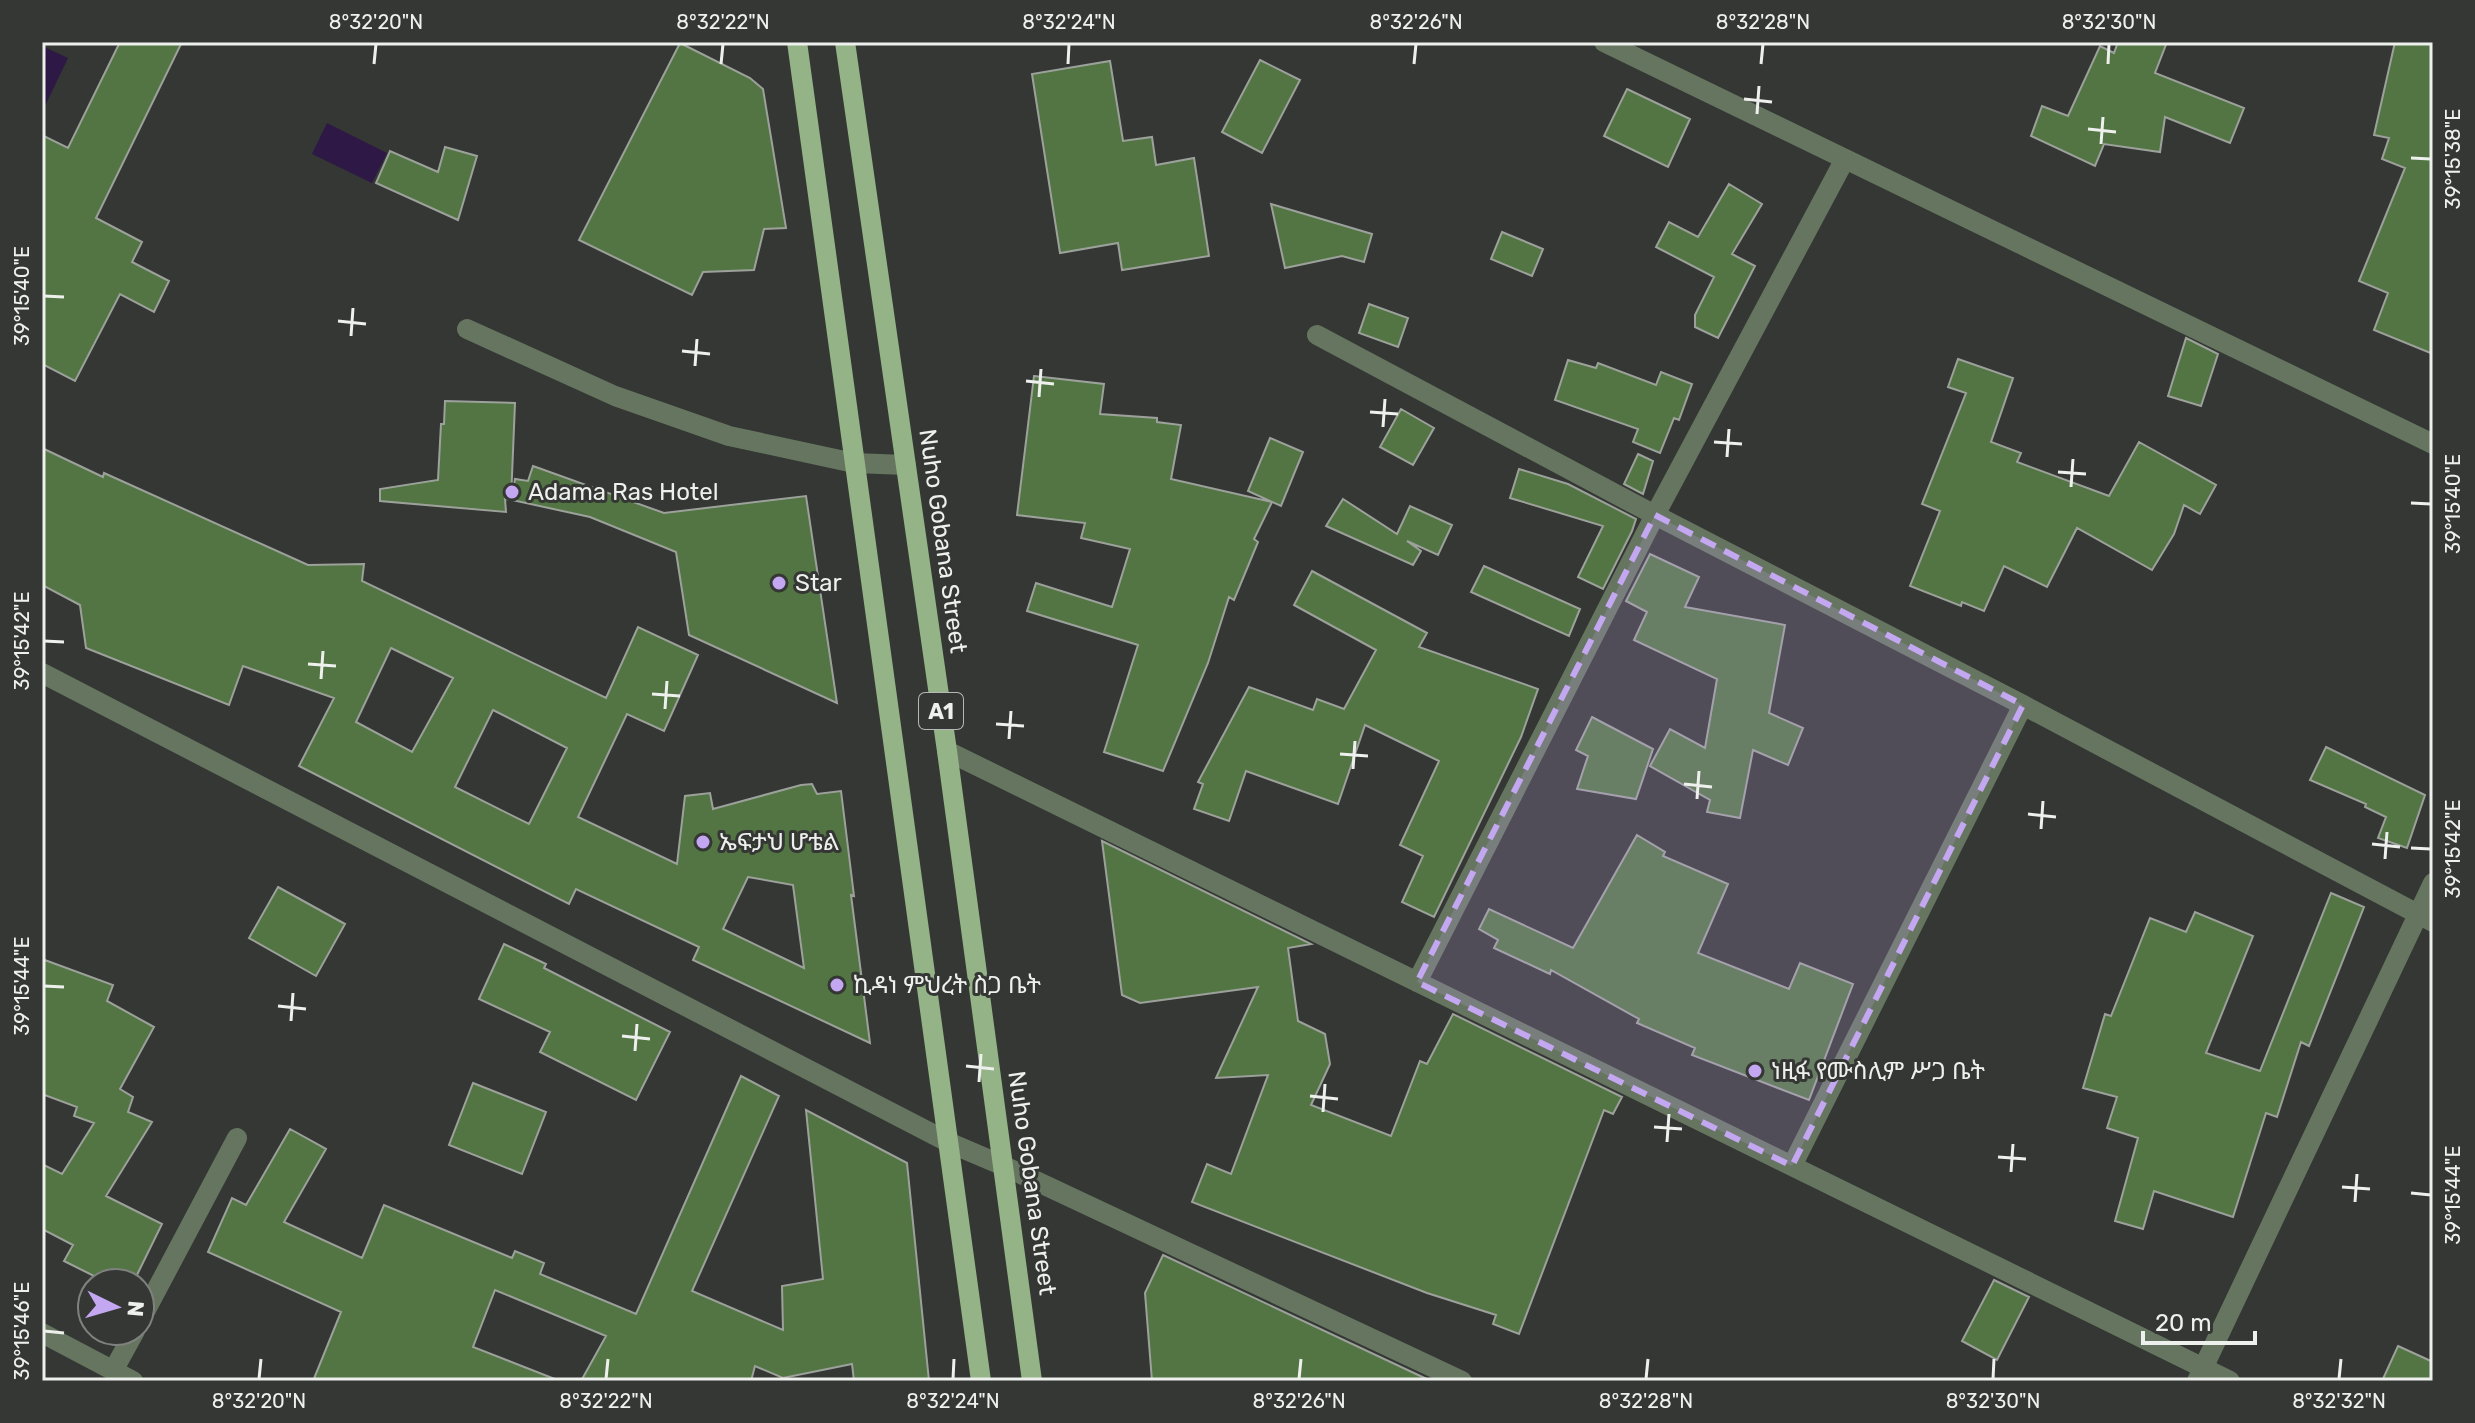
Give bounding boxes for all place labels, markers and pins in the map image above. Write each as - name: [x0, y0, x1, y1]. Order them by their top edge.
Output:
- place label: Adama Ras Hotel: [528, 478, 718, 506]
- marker: Adama Ras Hotel: [503, 483, 521, 501]
- place label: Star: [795, 569, 842, 597]
- marker: Star: [770, 574, 788, 592]
- place label: ኤፍታህ ሆቴል: [719, 828, 839, 856]
- marker: ኤፍታህ ሆቴል: [694, 833, 712, 851]
- place label: ኪዳነ ምህረት ስጋ ቤት: [853, 971, 1041, 999]
- marker: ኪዳነ ምህረት ስጋ ቤት: [828, 976, 846, 994]
- place label: ነዚፋ የሙስሊም ሥጋ ቤት: [1771, 1057, 1985, 1085]
- marker: ነዚፋ የሙስሊም ሥጋ ቤት: [1746, 1062, 1764, 1080]

